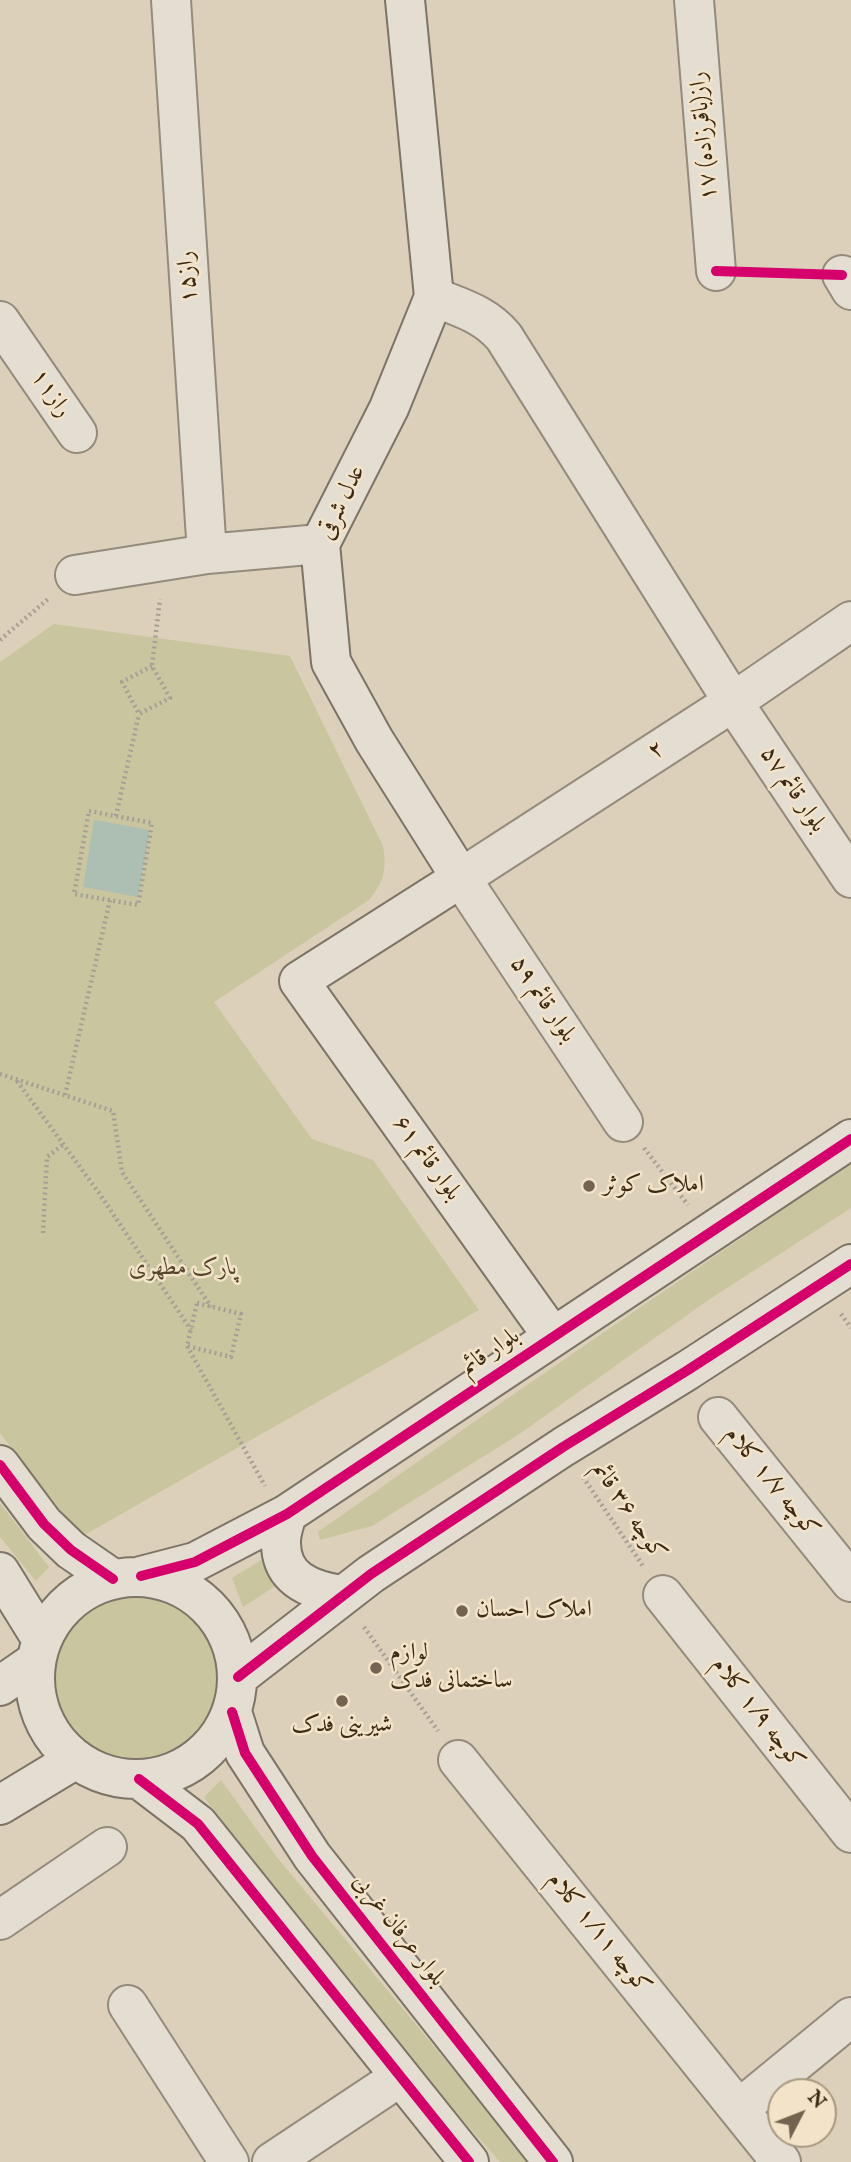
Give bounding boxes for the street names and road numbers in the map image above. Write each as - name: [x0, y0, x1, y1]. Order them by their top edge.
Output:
- street label: ۱۷ راز(باقرزاده): [685, 70, 725, 202]
- street label: راز۱۵: [173, 250, 205, 304]
- street label: راز۱۱: [23, 364, 77, 424]
- street label: عدل شرقی: [313, 461, 373, 545]
- street label: ۲: [643, 735, 671, 767]
- street label: بلوار قائم ۵۷: [753, 741, 831, 839]
- street label: بلوار قائم ۵۹: [503, 951, 581, 1049]
- street label: بلوار قائم ۶۱: [385, 1111, 467, 1207]
- street label: بلوار قائم: [456, 1323, 526, 1383]
- street label: کوچه ۱/۷ کلام: [717, 1421, 825, 1545]
- street label: کوچه ۳۶ قائم: [584, 1457, 672, 1567]
- street label: کوچه ۱/۹ کلام: [704, 1652, 810, 1776]
- street label: کوچه ۱/۱۱ کلام: [540, 1867, 656, 2001]
- street label: بلوار عرفان غربی: [345, 1869, 451, 1993]

